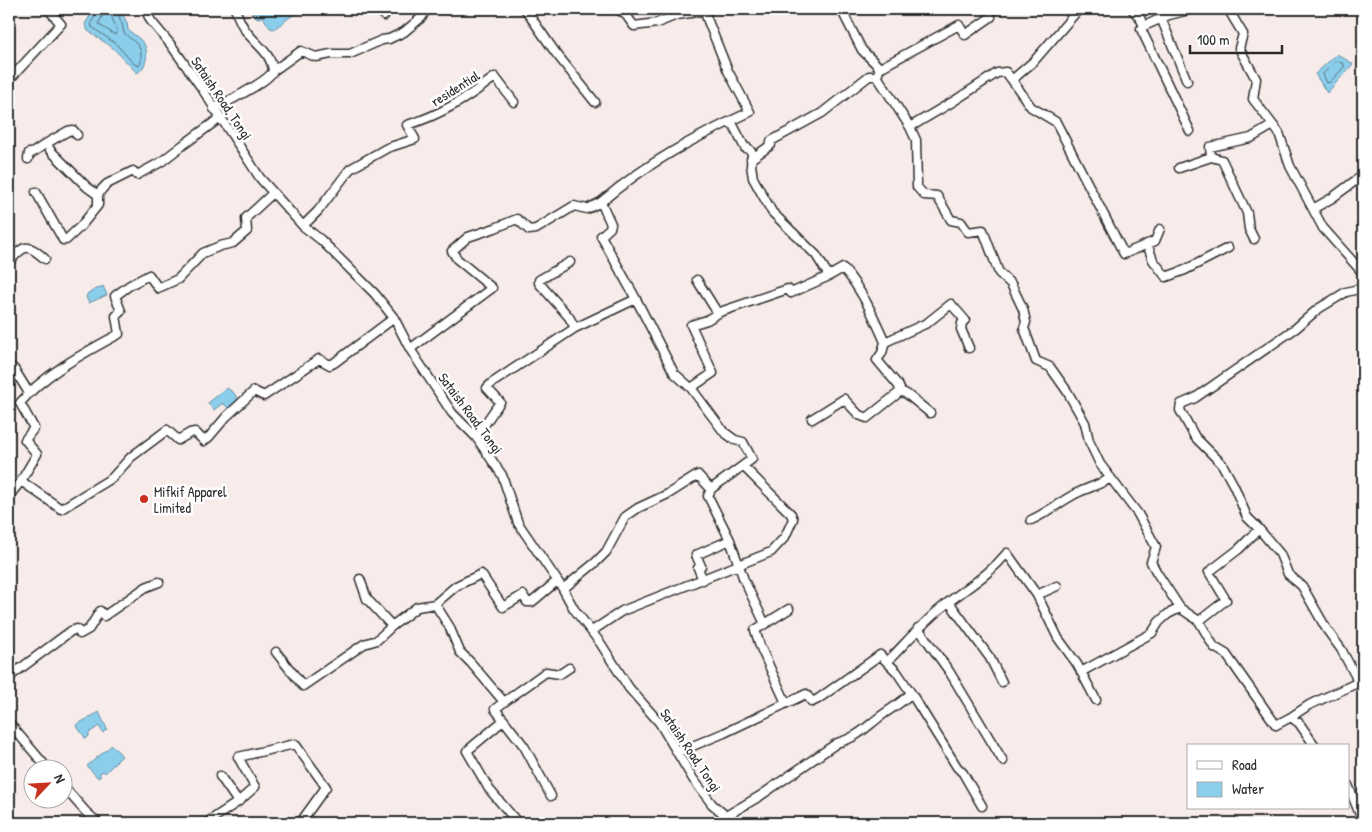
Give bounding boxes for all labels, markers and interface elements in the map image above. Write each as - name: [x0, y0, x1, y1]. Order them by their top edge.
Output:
- scale bar: [1190, 22, 1282, 54]
- text: 100 m: [1197, 29, 1230, 50]
- street label: Sataish Road, Tongi: [186, 53, 257, 144]
- street label: residential: [427, 65, 483, 110]
- street label: Sataish Road, Tongi: [434, 369, 508, 458]
- place label: Mifkif Apparel Limited: [154, 482, 227, 517]
- marker: Mifkif Apparel Limited: [138, 493, 150, 505]
- street label: Sataish Road, Tongi: [655, 705, 726, 796]
- legend: [1187, 744, 1350, 810]
- text: Road: [1232, 754, 1257, 775]
- north arrow: [22, 760, 72, 810]
- text: N: [50, 771, 71, 786]
- text: Water: [1232, 778, 1264, 799]

